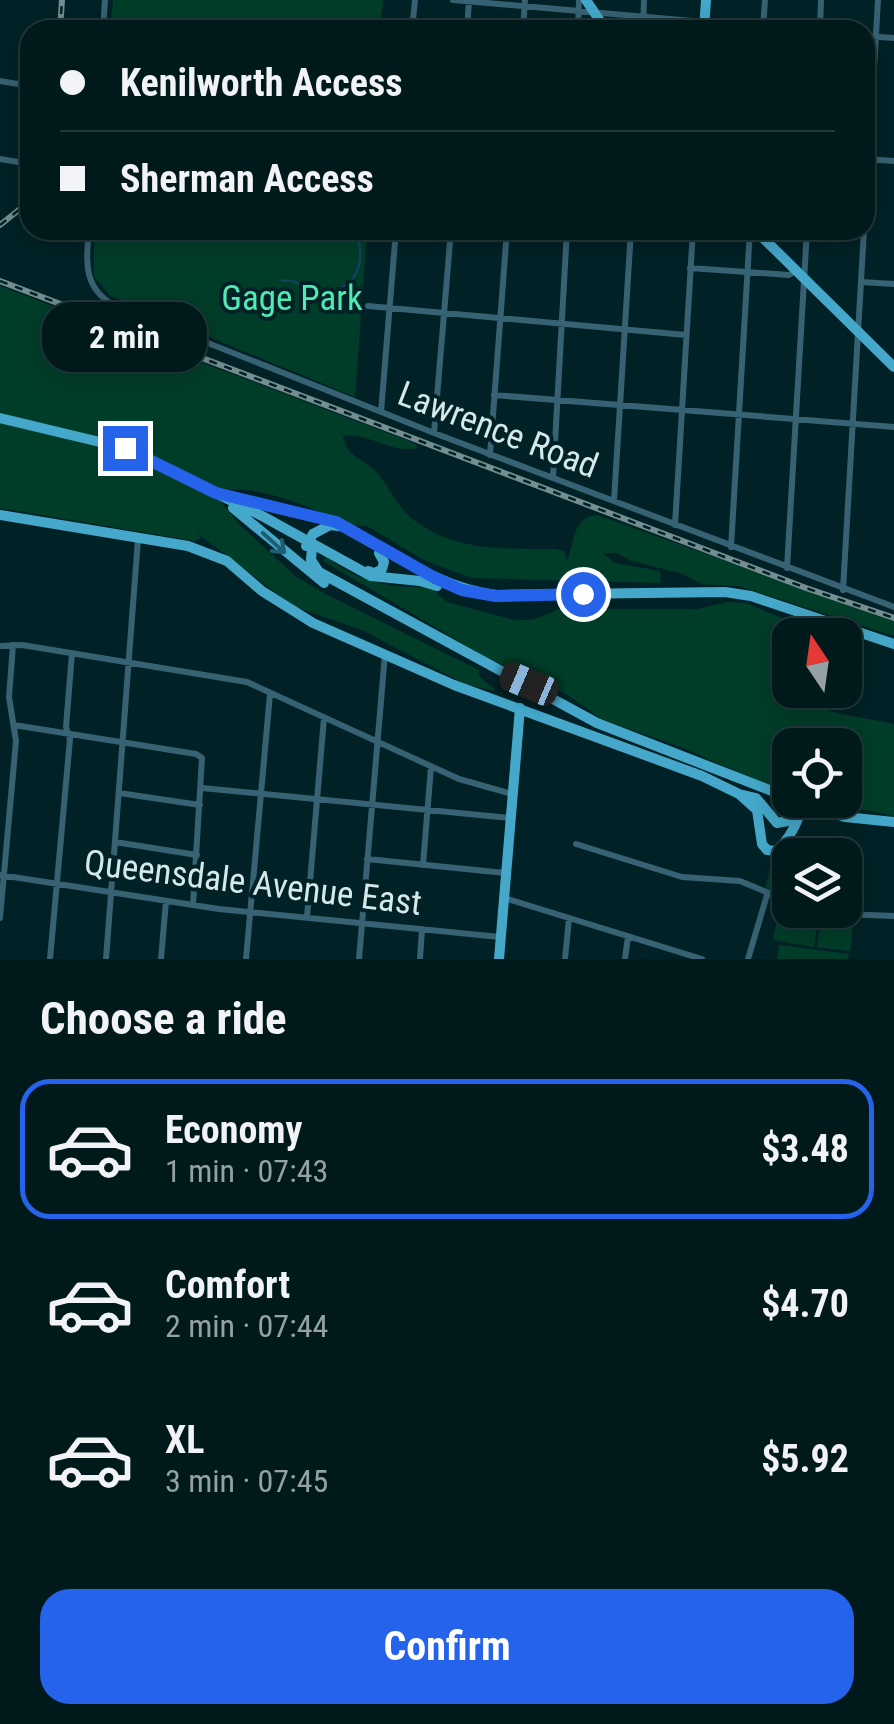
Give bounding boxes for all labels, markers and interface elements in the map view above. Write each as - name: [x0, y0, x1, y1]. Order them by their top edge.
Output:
- text: Kenilworth Access: [120, 61, 403, 105]
- text: Sherman Access: [120, 157, 374, 201]
- park label: Gage Park: [221, 278, 363, 319]
- callout: 2 min: [42, 303, 208, 373]
- text: 2 min: [89, 318, 160, 356]
- street label: Lawrence Road: [392, 373, 604, 487]
- route end: [103, 426, 148, 471]
- one-way arrow: [261, 532, 286, 555]
- route start: [561, 572, 606, 617]
- north arrow: [772, 618, 862, 708]
- map controls: [772, 618, 862, 928]
- car: [496, 658, 562, 710]
- button: locate: [772, 728, 862, 818]
- button: layers: [772, 838, 862, 928]
- street label: Queensdale Avenue East: [82, 842, 424, 924]
- text: Choose a ride: [40, 992, 287, 1045]
- icon: car: [45, 1104, 135, 1194]
- text: Economy: [165, 1108, 302, 1152]
- text: $3.48: [761, 1127, 849, 1171]
- text: 1 min · 07:43: [165, 1152, 328, 1190]
- icon: car: [45, 1259, 135, 1349]
- text: Comfort: [165, 1263, 290, 1307]
- text: $4.70: [761, 1282, 849, 1326]
- text: 2 min · 07:44: [165, 1307, 328, 1345]
- icon: car: [45, 1414, 135, 1504]
- text: XL: [165, 1418, 204, 1462]
- text: $5.92: [761, 1437, 849, 1481]
- text: 3 min · 07:45: [165, 1462, 328, 1500]
- button: Confirm: [40, 1589, 854, 1704]

